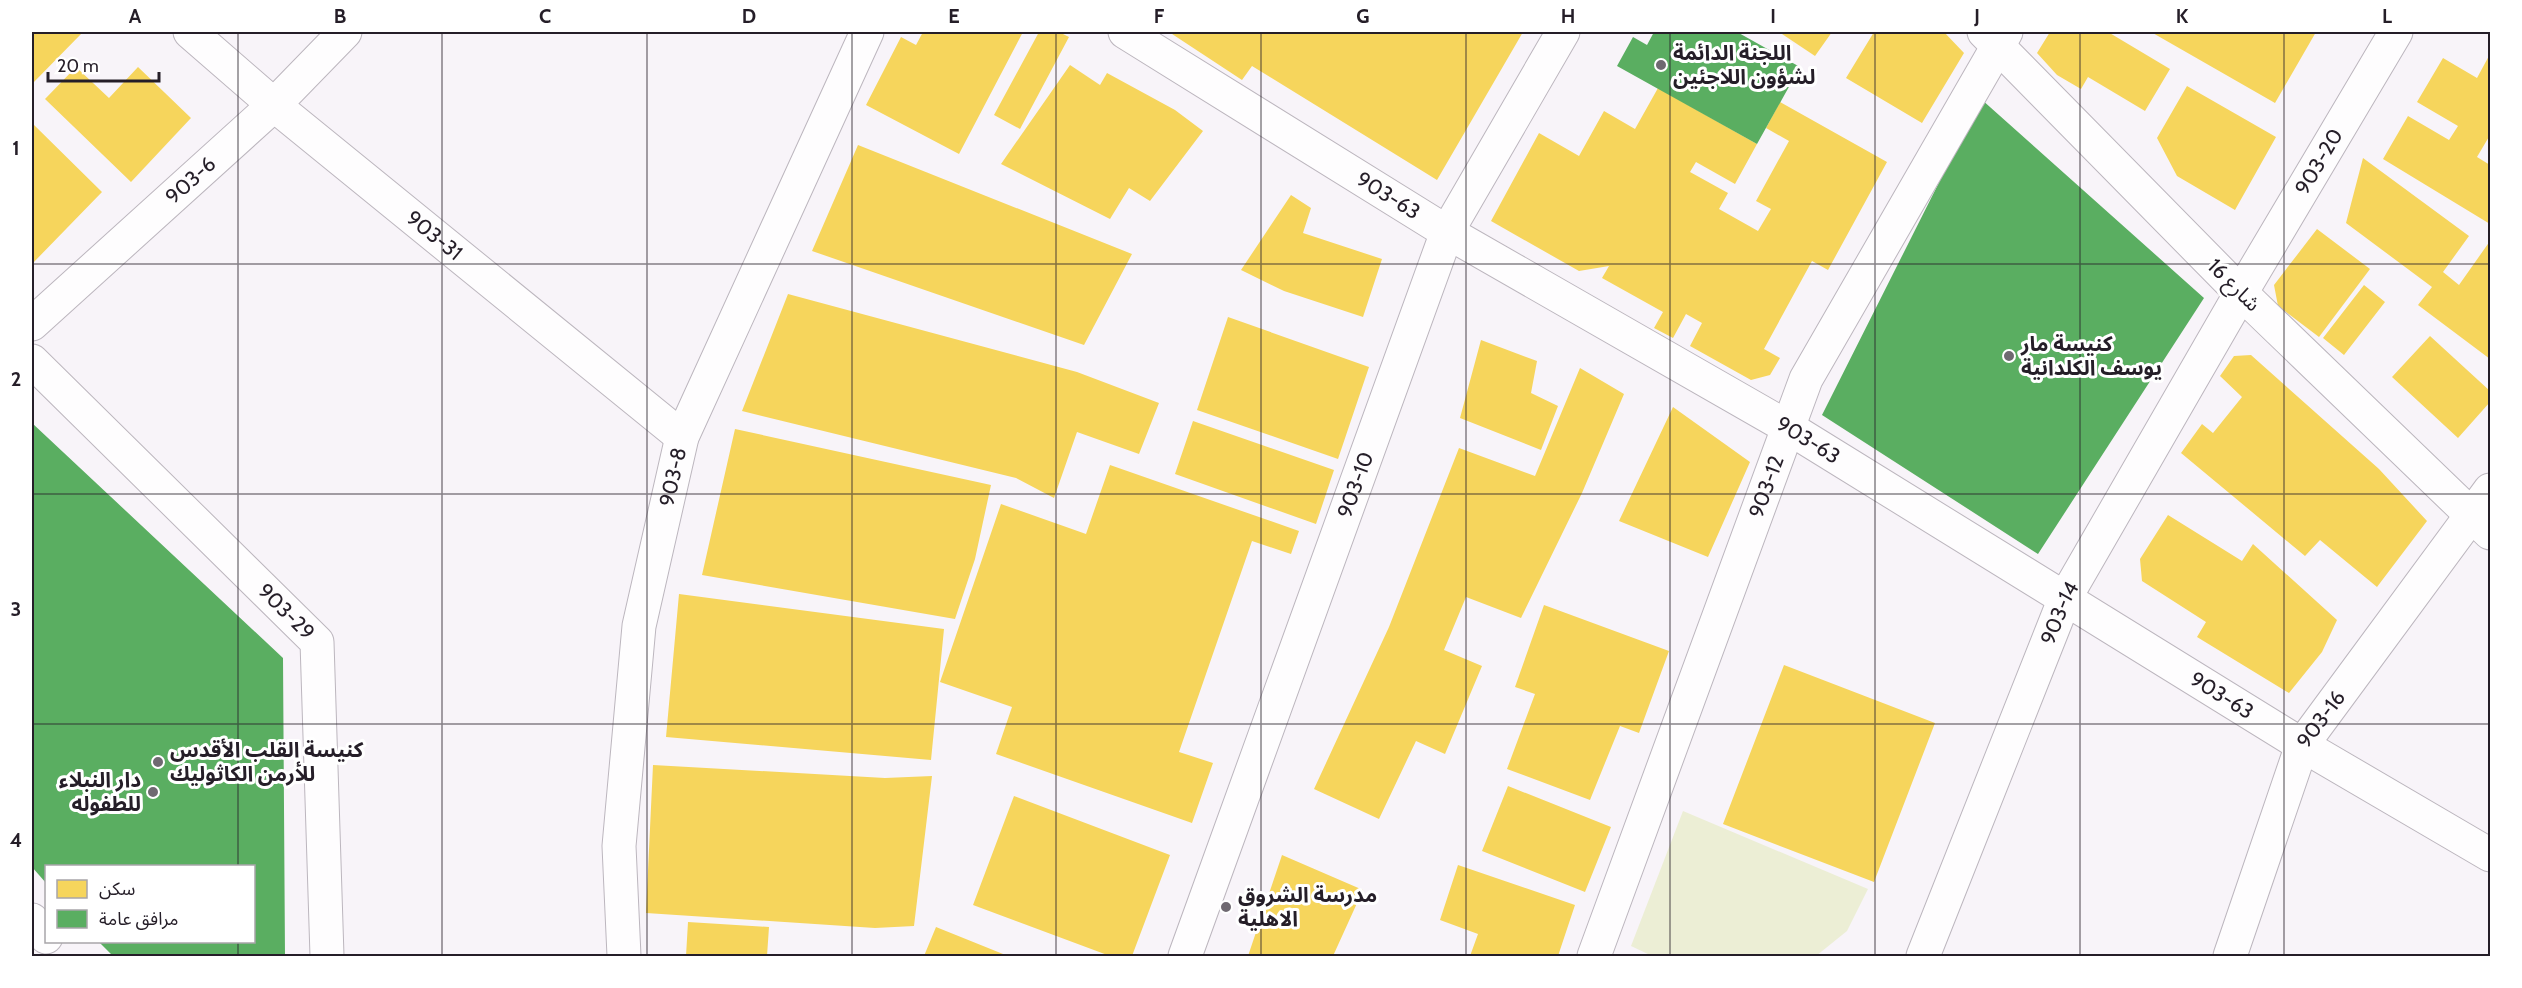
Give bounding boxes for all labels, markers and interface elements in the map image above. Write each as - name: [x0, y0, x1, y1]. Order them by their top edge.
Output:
- text: A: [129, 4, 142, 28]
- text: B: [334, 4, 346, 28]
- text: C: [539, 4, 551, 28]
- text: D: [742, 4, 756, 28]
- text: E: [948, 4, 960, 28]
- text: F: [1154, 4, 1165, 28]
- text: G: [1356, 4, 1370, 28]
- text: H: [1561, 4, 1575, 28]
- text: I: [1770, 4, 1776, 28]
- text: J: [1973, 4, 1980, 28]
- text: K: [2176, 4, 2189, 28]
- text: L: [2382, 4, 2392, 28]
- place label: اللجنة الدائمة لشؤون اللاجئين: [1673, 40, 1815, 89]
- scale bar: [48, 45, 159, 83]
- text: 20 m: [57, 55, 99, 77]
- marker: اللجنة الدائمة لشؤون اللاجئين: [1654, 58, 1668, 72]
- street label: 903-20: [2289, 124, 2348, 199]
- text: 1: [12, 136, 20, 160]
- street label: 903-6: [160, 151, 221, 209]
- street label: 903-63: [1352, 166, 1425, 224]
- street label: 903-31: [402, 205, 468, 265]
- street label: شارع 16: [2201, 253, 2266, 318]
- place label: كنيسة مار يوسف الكلدانية: [2020, 331, 2162, 380]
- marker: كنيسة مار يوسف الكلدانية: [2002, 349, 2016, 363]
- text: 2: [11, 367, 21, 391]
- street label: 903-63: [1772, 411, 1845, 469]
- street label: 903-8: [654, 445, 691, 509]
- street label: 903-10: [1332, 448, 1378, 521]
- street label: 903-12: [1743, 452, 1789, 521]
- street label: 903-14: [2035, 577, 2084, 648]
- street label: 903-29: [253, 578, 320, 645]
- text: 3: [11, 597, 21, 621]
- street label: 903-63: [2186, 666, 2258, 724]
- street label: 903-16: [2291, 685, 2350, 753]
- place label: كنيسة القلب الأقدس للأرمن الكاثوليك: [170, 737, 364, 786]
- marker: كنيسة القلب الأقدس للأرمن الكاثوليك: [151, 755, 165, 769]
- place label: دار النبلاء للطفوله: [59, 767, 141, 816]
- marker: دار النبلاء للطفوله: [146, 785, 160, 799]
- text: 4: [10, 828, 22, 852]
- legend: [45, 865, 255, 943]
- text: سكن: [99, 878, 135, 900]
- place label: مدرسة الشروق الاهلية: [1238, 882, 1377, 931]
- marker: مدرسة الشروق الاهلية: [1219, 900, 1233, 914]
- text: مرافق عامة: [99, 908, 179, 930]

